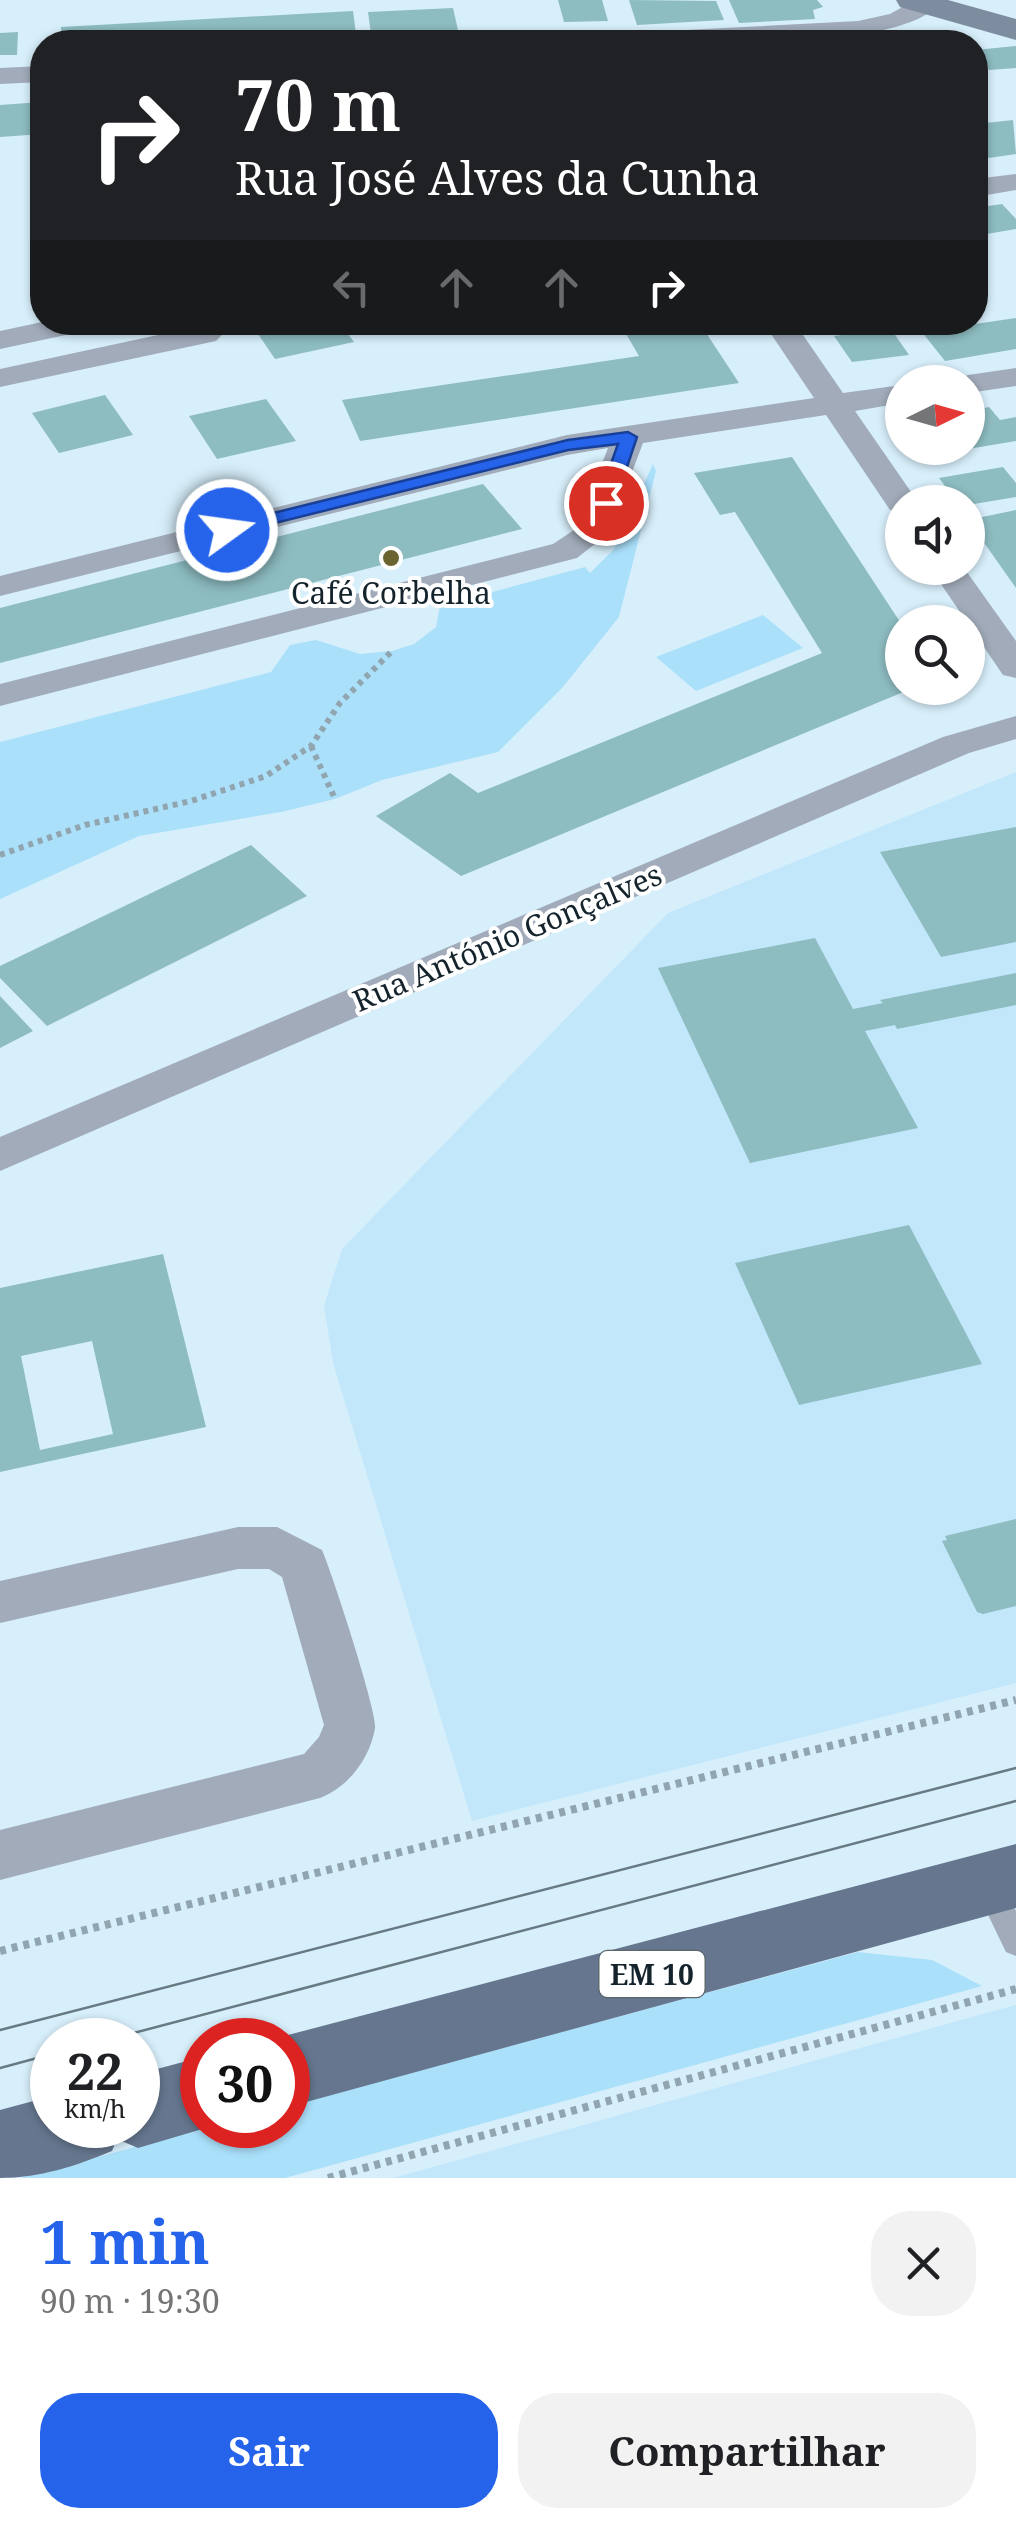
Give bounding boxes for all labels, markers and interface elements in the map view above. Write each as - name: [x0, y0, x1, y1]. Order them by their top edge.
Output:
- text: 70 m: [235, 56, 401, 152]
- icon: right: [70, 70, 200, 200]
- text: Rua José Alves da Cunha: [235, 147, 760, 208]
- icon: left: [324, 260, 379, 315]
- icon: ahead: [429, 260, 484, 315]
- icon: ahead: [534, 260, 589, 315]
- icon: right: [639, 260, 694, 315]
- north arrow: [885, 365, 985, 465]
- map controls: [885, 365, 985, 705]
- pin: [564, 461, 649, 546]
- icon: arrive: [579, 476, 634, 531]
- position arrow: [175, 478, 279, 582]
- button: sound: [885, 485, 985, 585]
- marker: Café Corbelha: [380, 547, 402, 569]
- place label: Café Corbelha: [291, 572, 491, 613]
- button: search: [885, 605, 985, 705]
- street label: Rua António Gonçalves: [346, 853, 668, 1021]
- road number: EM 10: [600, 1951, 704, 1997]
- speed limit sign: 30: [180, 2018, 310, 2148]
- text: 22: [67, 2037, 123, 2105]
- text: km/h: [64, 2091, 126, 2125]
- text: 1 min: [40, 2200, 210, 2282]
- button: close: [871, 2211, 976, 2316]
- text: 90 m · 19:30: [40, 2279, 220, 2322]
- button: Sair: [40, 2393, 498, 2508]
- button: Compartilhar: [518, 2393, 976, 2508]

